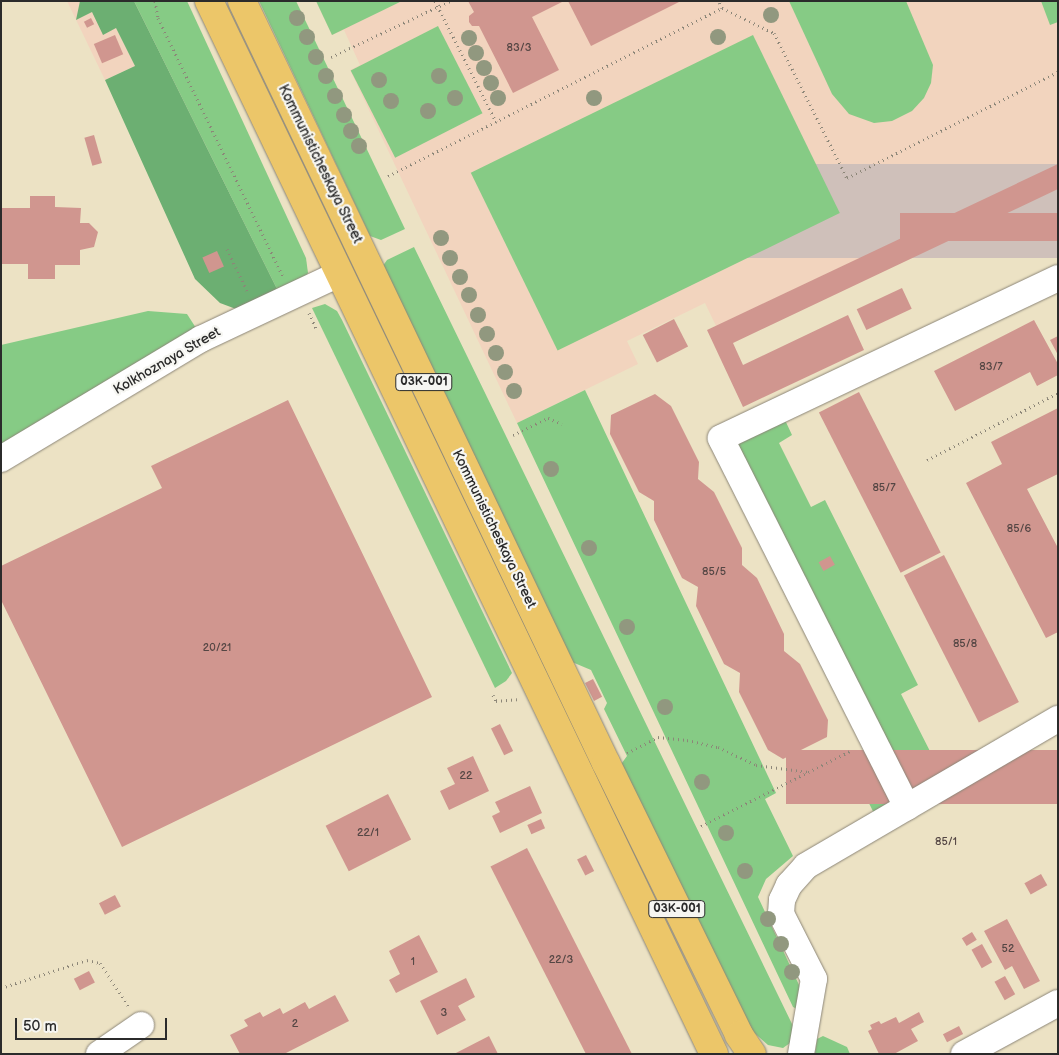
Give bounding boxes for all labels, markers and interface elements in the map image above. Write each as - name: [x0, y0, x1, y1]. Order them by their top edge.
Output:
- house number: 83/3: [507, 41, 531, 55]
- street label: Kommunisticheskaya Street: [274, 82, 366, 246]
- street label: Kolkhoznaya Street: [110, 323, 224, 399]
- house number: 83/7: [979, 360, 1003, 374]
- road number: 03К-001: [395, 372, 453, 392]
- street label: Kommunisticheskaya Street: [448, 447, 540, 611]
- house number: 85/7: [872, 481, 896, 495]
- house number: 85/6: [1007, 522, 1031, 536]
- house number: 85/5: [702, 565, 726, 579]
- house number: 85/8: [953, 637, 977, 651]
- house number: 20/21: [203, 641, 231, 655]
- house number: 22: [460, 769, 472, 783]
- house number: 22/1: [357, 826, 379, 840]
- house number: 85/1: [935, 835, 957, 849]
- road number: 03К-001: [648, 900, 706, 919]
- house number: 52: [1002, 942, 1014, 956]
- house number: 22/3: [549, 953, 573, 967]
- house number: 1: [411, 955, 415, 969]
- house number: 3: [441, 1006, 447, 1020]
- scale bar: [18, 1008, 170, 1040]
- text: 50 m: [23, 1017, 57, 1036]
- house number: 2: [292, 1017, 298, 1031]

